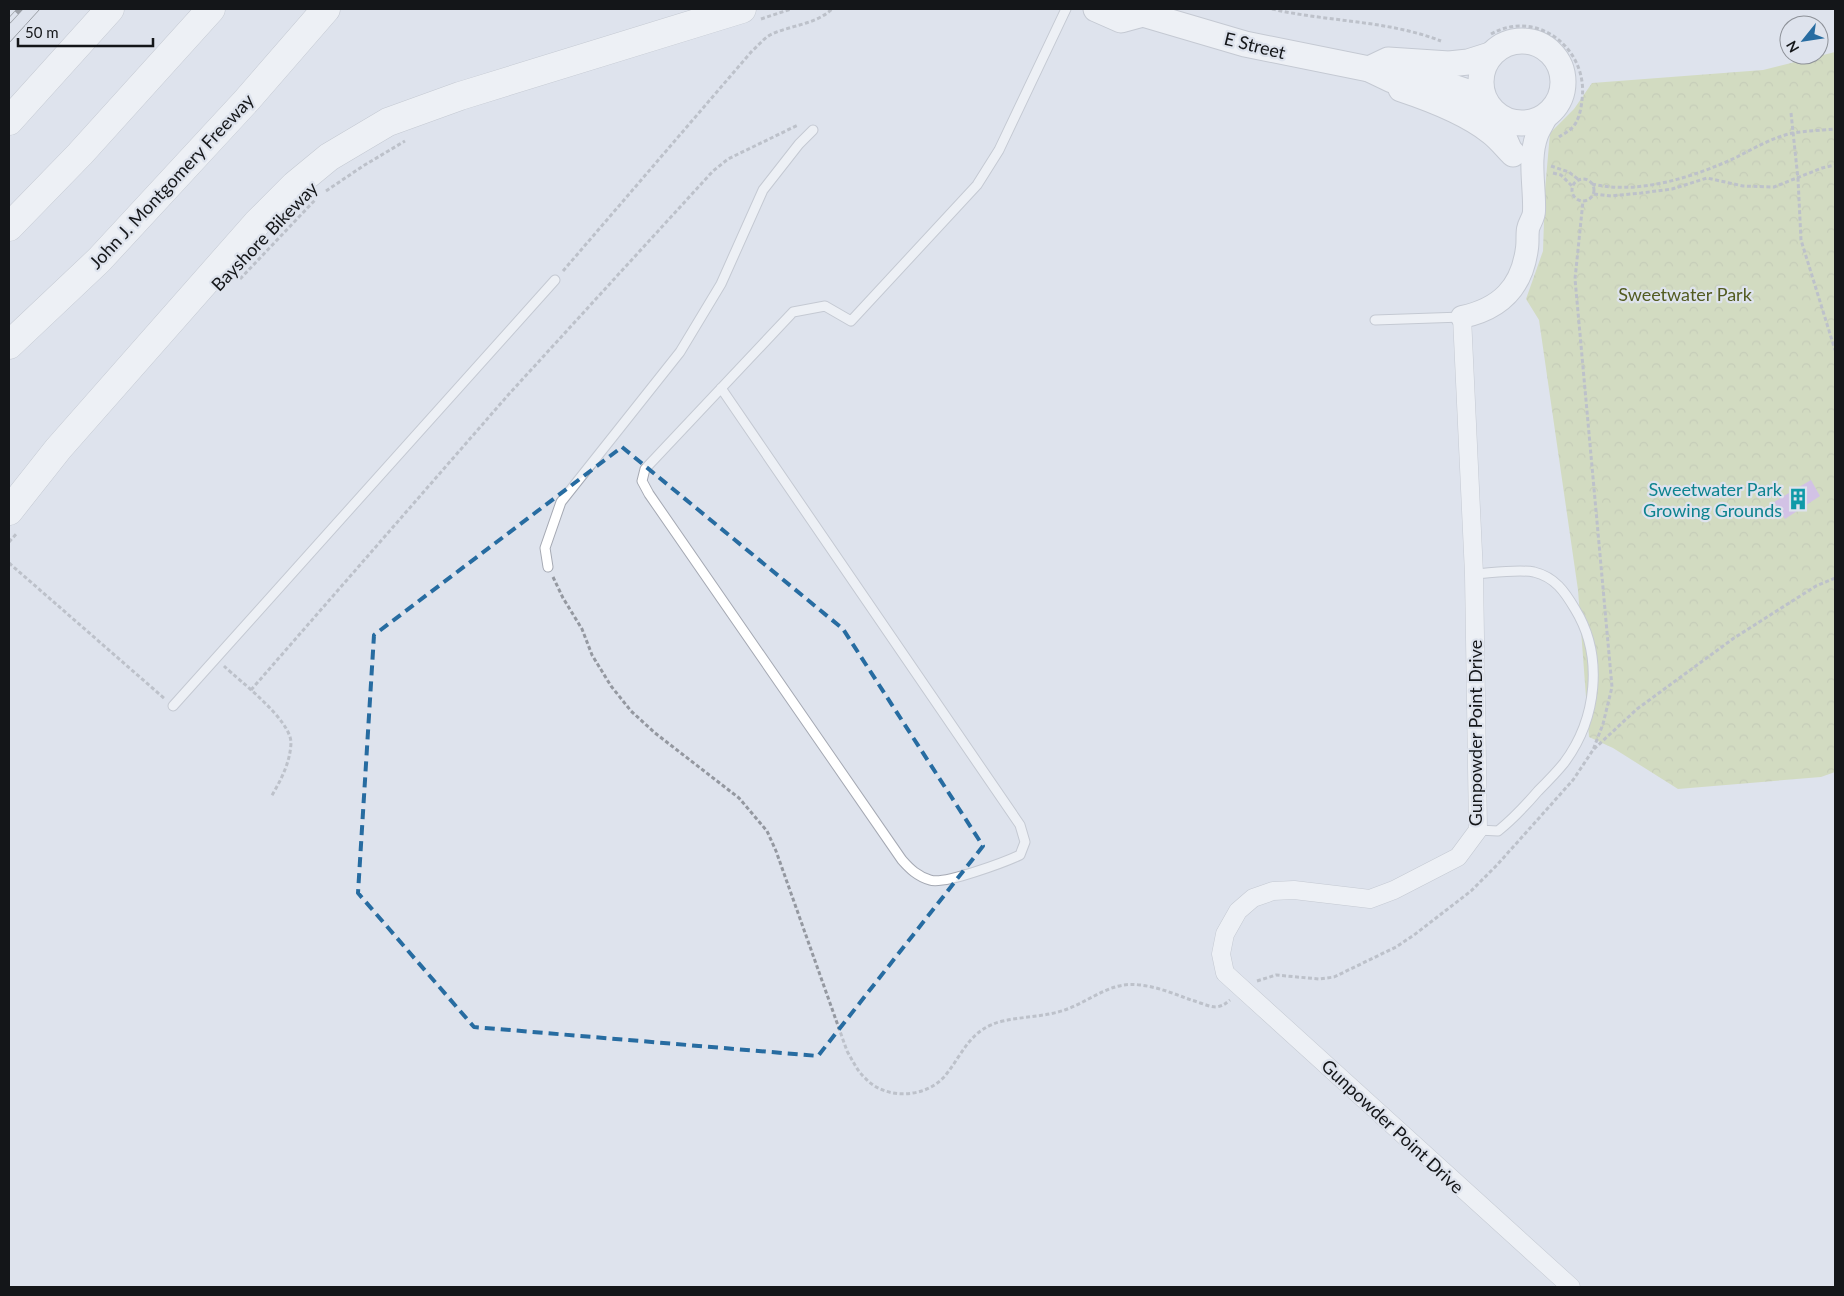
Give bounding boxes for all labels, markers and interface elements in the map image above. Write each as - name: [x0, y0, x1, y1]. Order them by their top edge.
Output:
- scale bar: [18, 15, 152, 47]
- north arrow: [1779, 15, 1829, 65]
- text: 50 m: [25, 23, 59, 41]
- street label: E Street: [1222, 27, 1288, 63]
- text: N: [1782, 38, 1802, 56]
- street label: John J. Montgomery Freeway: [84, 88, 258, 273]
- street label: Bayshore Bikeway: [206, 176, 322, 295]
- park label: Sweetwater Park: [1618, 283, 1753, 305]
- place label: Sweetwater Park Growing Grounds: [1643, 478, 1783, 521]
- building icon: Sweetwater Park Growing Grounds: [1785, 486, 1811, 512]
- street label: Gunpowder Point Drive: [1464, 640, 1486, 826]
- street label: Gunpowder Point Drive: [1317, 1054, 1469, 1198]

